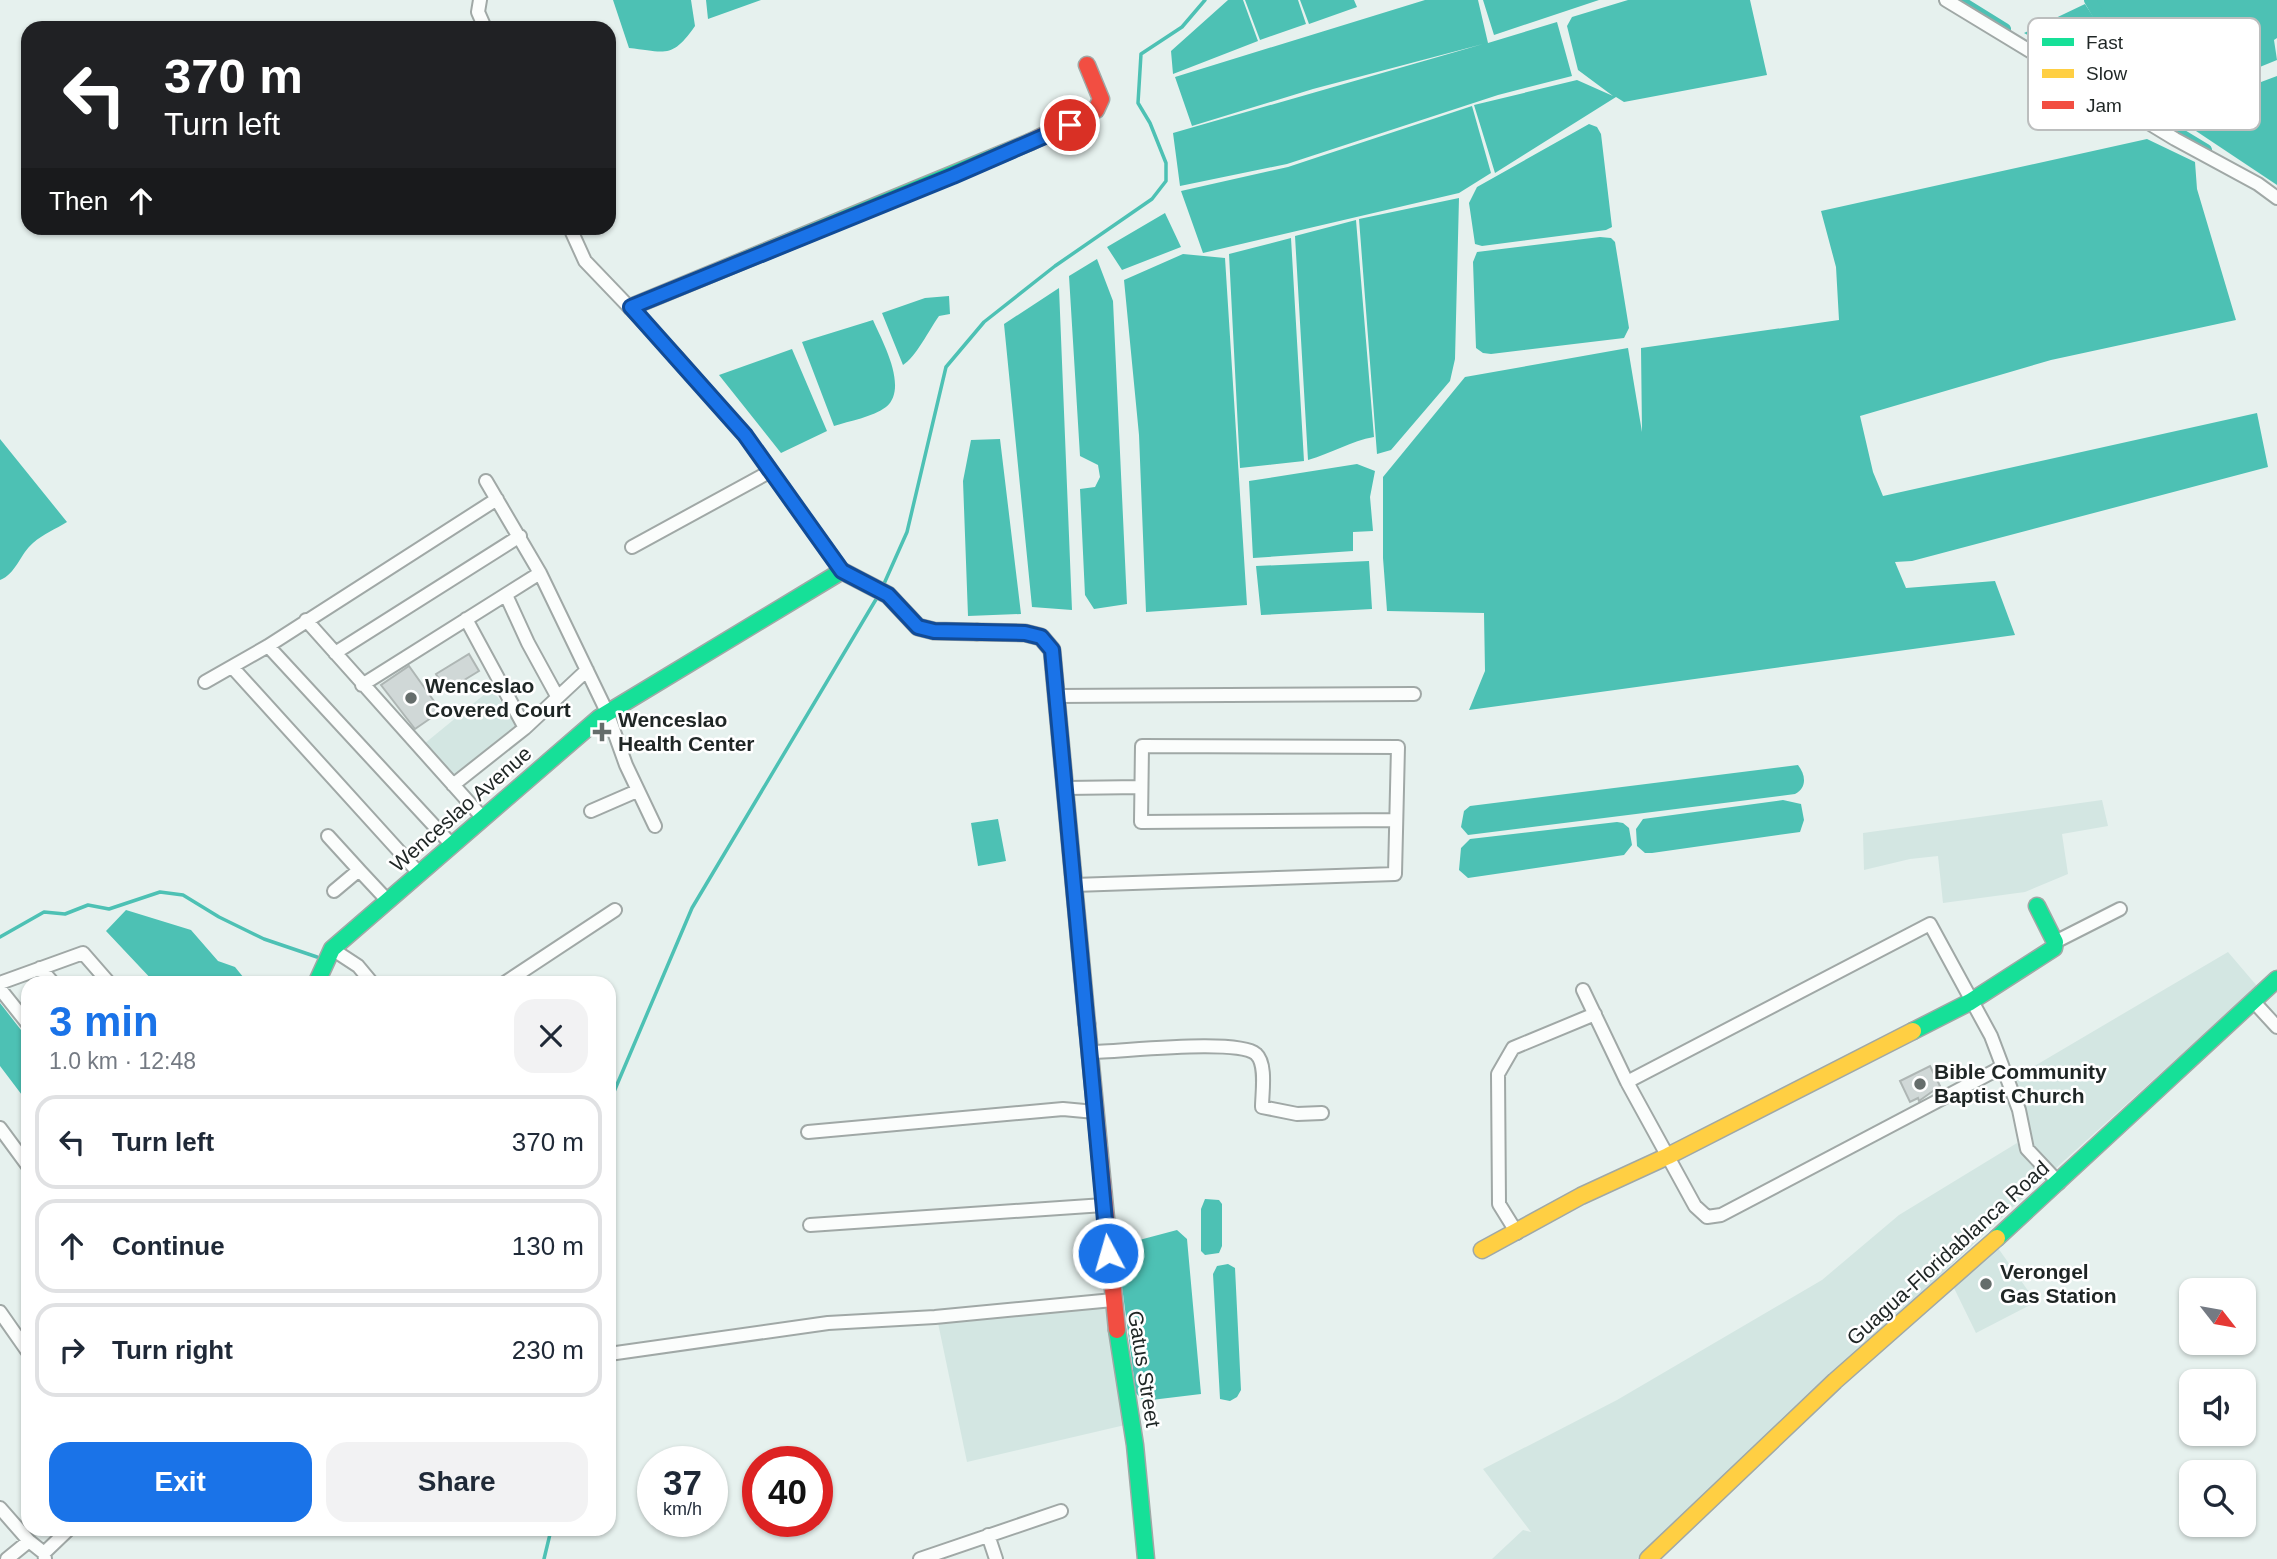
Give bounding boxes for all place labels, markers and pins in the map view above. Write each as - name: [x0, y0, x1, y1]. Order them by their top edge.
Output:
- pin: [1040, 95, 1100, 155]
- place label: Wenceslao Covered Court: [425, 674, 571, 721]
- marker: Wenceslao Covered Court: [403, 690, 419, 706]
- place label: Wenceslao Health Center: [618, 708, 755, 755]
- marker: Wenceslao Health Center: [592, 722, 612, 742]
- place label: Bible Community Baptist Church: [1934, 1060, 2107, 1107]
- marker: Bible Community Baptist Church: [1912, 1076, 1928, 1092]
- place label: Verongel Gas Station: [2000, 1260, 2117, 1307]
- marker: Verongel Gas Station: [1978, 1276, 1994, 1292]

